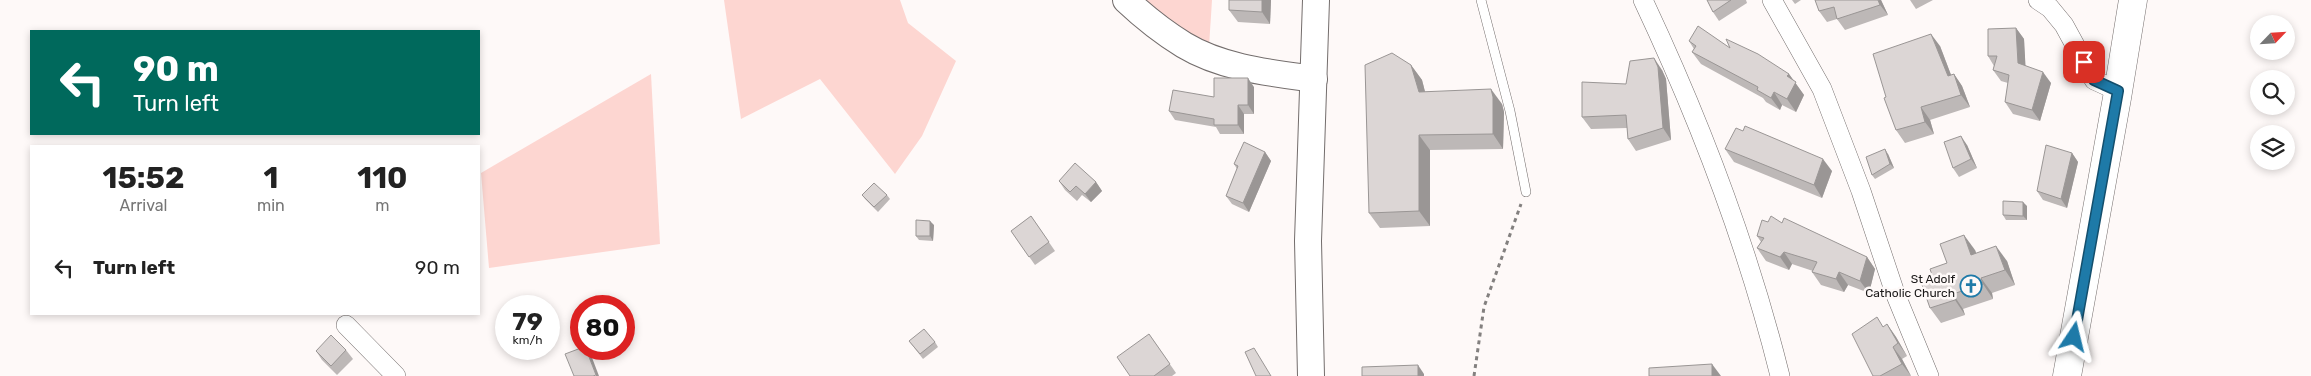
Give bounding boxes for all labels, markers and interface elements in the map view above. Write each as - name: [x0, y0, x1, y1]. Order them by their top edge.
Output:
- north arrow: [2250, 15, 2295, 60]
- map controls: [2250, 15, 2295, 170]
- pin: [2063, 41, 2105, 83]
- text: 90 m: [133, 48, 219, 90]
- icon: arrive: [2070, 48, 2098, 76]
- icon: left: [50, 50, 115, 115]
- button: search: [2250, 70, 2295, 115]
- text: Turn left: [133, 90, 219, 117]
- button: layers: [2250, 125, 2295, 170]
- text: 15:52: [103, 160, 184, 196]
- text: 1: [263, 160, 278, 196]
- text: 110: [357, 160, 407, 196]
- text: Arrival: [119, 196, 167, 215]
- text: min: [257, 196, 285, 215]
- text: m: [375, 196, 389, 215]
- icon: left: [50, 254, 78, 282]
- text: Turn left: [93, 256, 175, 279]
- text: 90 m: [415, 256, 460, 279]
- place label: St Adolf Catholic Church: [1865, 272, 1955, 300]
- church icon: St Adolf Catholic Church: [1959, 274, 1983, 298]
- speed limit sign: 80: [570, 295, 635, 360]
- text: 79: [512, 307, 543, 336]
- position arrow: [2047, 310, 2099, 362]
- text: km/h: [513, 333, 542, 347]

